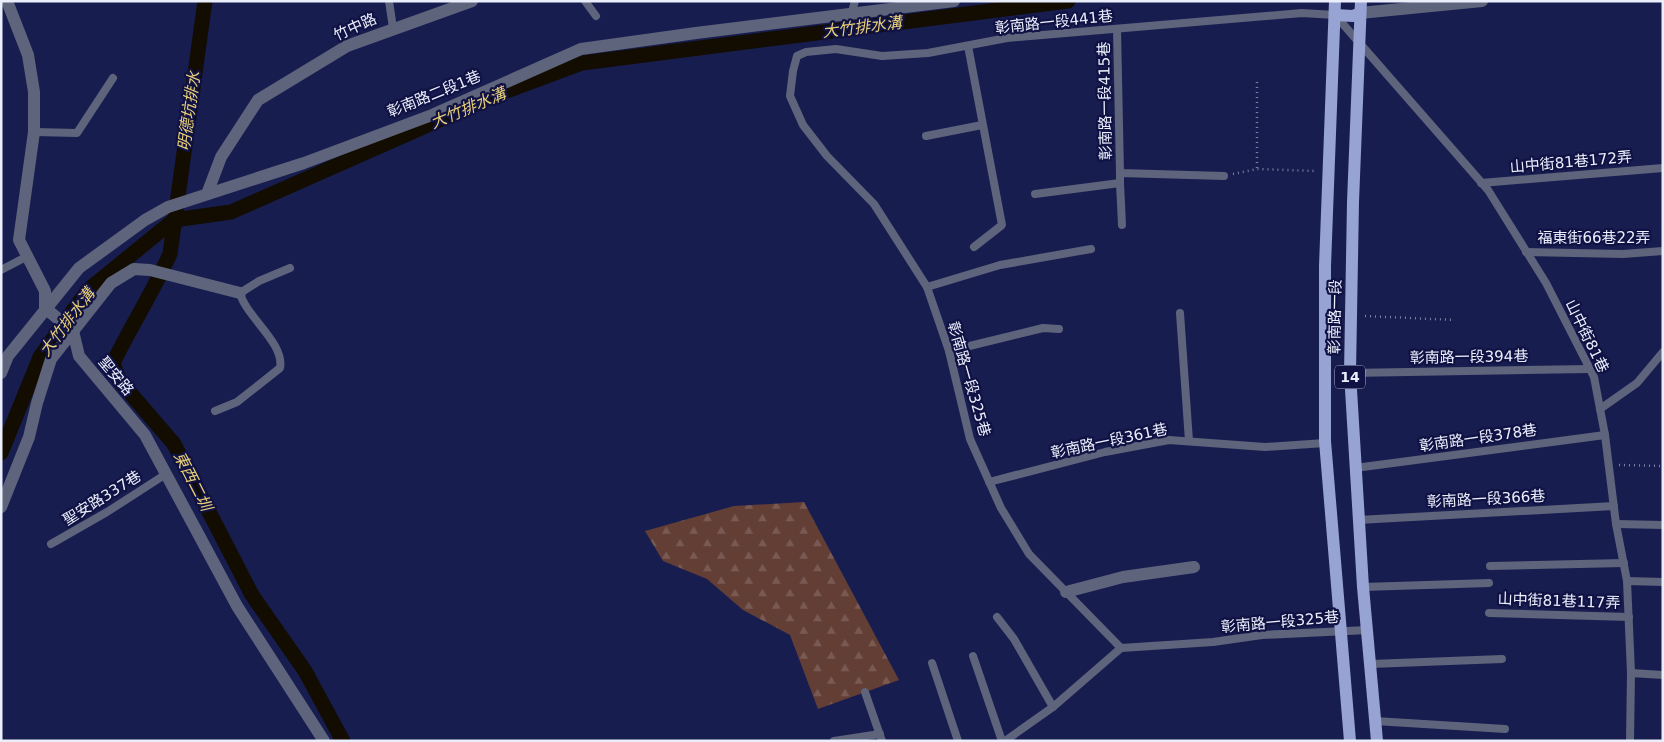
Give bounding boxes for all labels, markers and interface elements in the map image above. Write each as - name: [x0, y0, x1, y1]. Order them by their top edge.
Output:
- street label: 彰南路一段441巷: [994, 7, 1114, 37]
- street label: 竹中路: [331, 10, 379, 44]
- water label: 大竹排水溝: [821, 12, 905, 41]
- street label: 彰南路一段415巷: [1095, 42, 1115, 160]
- street label: 彰南路二段1巷: [384, 67, 484, 121]
- water label: 明德坑排水: [174, 69, 204, 152]
- water label: 大竹排水溝: [427, 83, 510, 132]
- street label: 山中街81巷172弄: [1509, 148, 1633, 176]
- street label: 福東街66巷22弄: [1537, 229, 1651, 247]
- street label: 彰南路一段: [1325, 279, 1345, 355]
- water label: 大竹排水溝: [35, 283, 100, 360]
- street label: 山中街81巷: [1562, 297, 1612, 375]
- street label: 彰南路一段325巷: [944, 319, 994, 439]
- street label: 彰南路一段394巷: [1410, 347, 1528, 367]
- street label: 聖安路: [95, 353, 137, 399]
- road number: 14: [1335, 366, 1365, 388]
- street label: 彰南路一段361巷: [1049, 420, 1169, 462]
- street label: 彰南路一段378巷: [1418, 421, 1538, 455]
- water label: 東西二圳: [170, 448, 217, 516]
- street label: 聖安路337巷: [60, 467, 144, 529]
- street label: 彰南路一段366巷: [1426, 487, 1546, 511]
- street label: 山中街81巷117弄: [1497, 590, 1621, 612]
- street label: 彰南路一段325巷: [1220, 608, 1340, 636]

